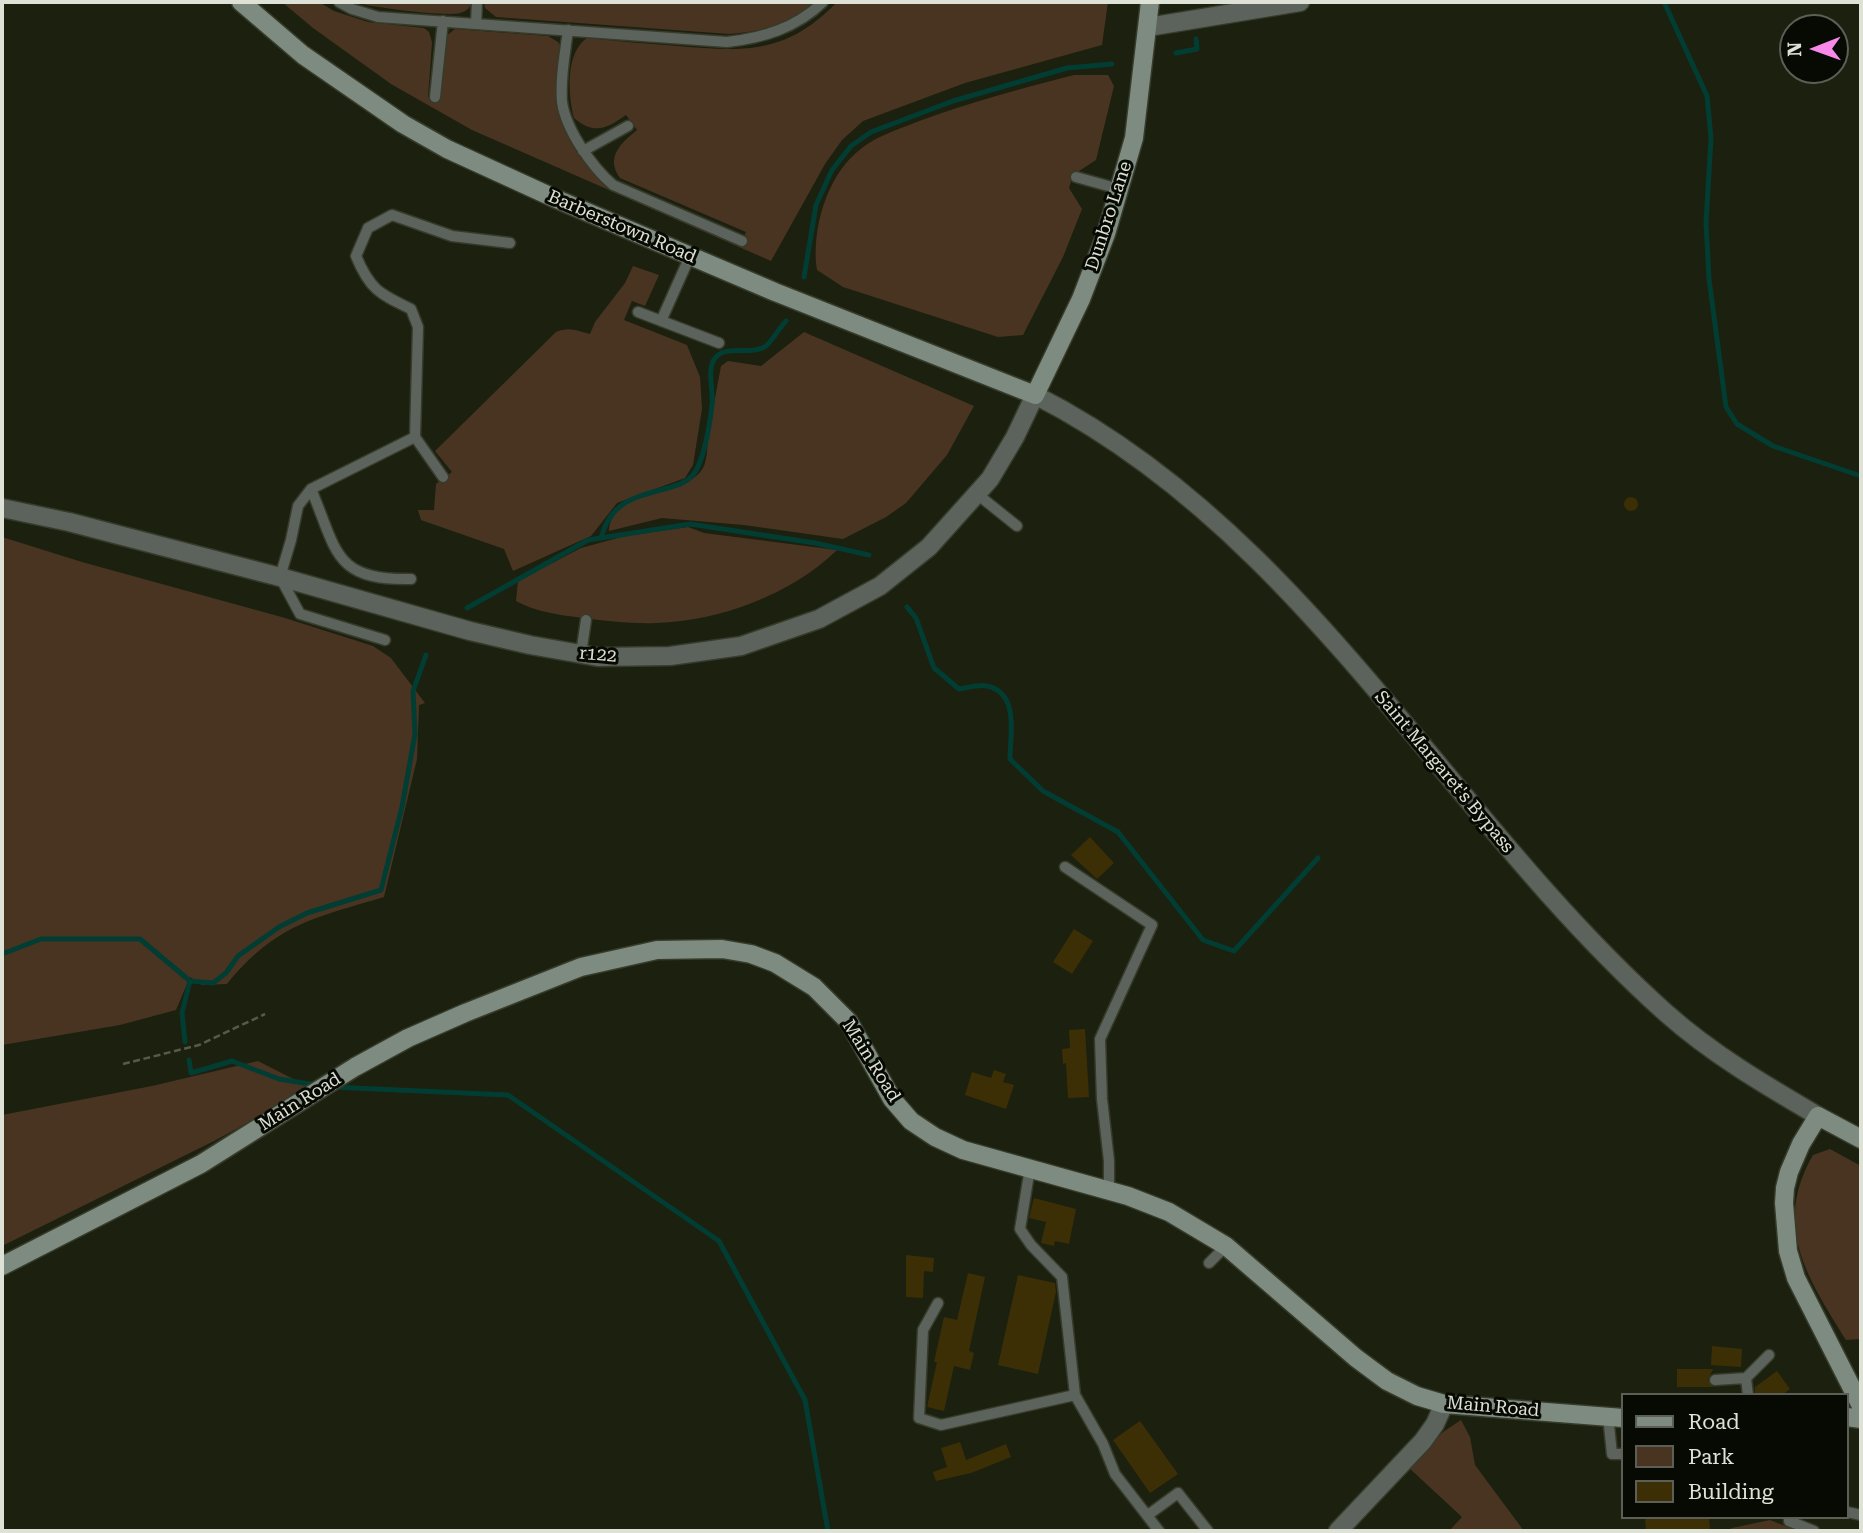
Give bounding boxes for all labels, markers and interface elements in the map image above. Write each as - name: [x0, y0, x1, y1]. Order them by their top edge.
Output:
- north arrow: [1779, 14, 1849, 84]
- text: N: [1783, 42, 1806, 57]
- street label: Dunbro Lane: [1081, 159, 1137, 273]
- street label: Barberstown Road: [545, 186, 699, 268]
- street label: r122: [578, 643, 618, 667]
- street label: Saint Margaret's Bypass: [1370, 687, 1518, 857]
- street label: Main Road: [837, 1016, 905, 1106]
- street label: Main Road: [255, 1068, 345, 1136]
- street label: Main Road: [1446, 1392, 1540, 1422]
- legend: [1622, 1393, 1849, 1519]
- text: Road: [1688, 1410, 1740, 1434]
- text: Park: [1688, 1445, 1734, 1469]
- text: Building: [1688, 1480, 1774, 1504]

